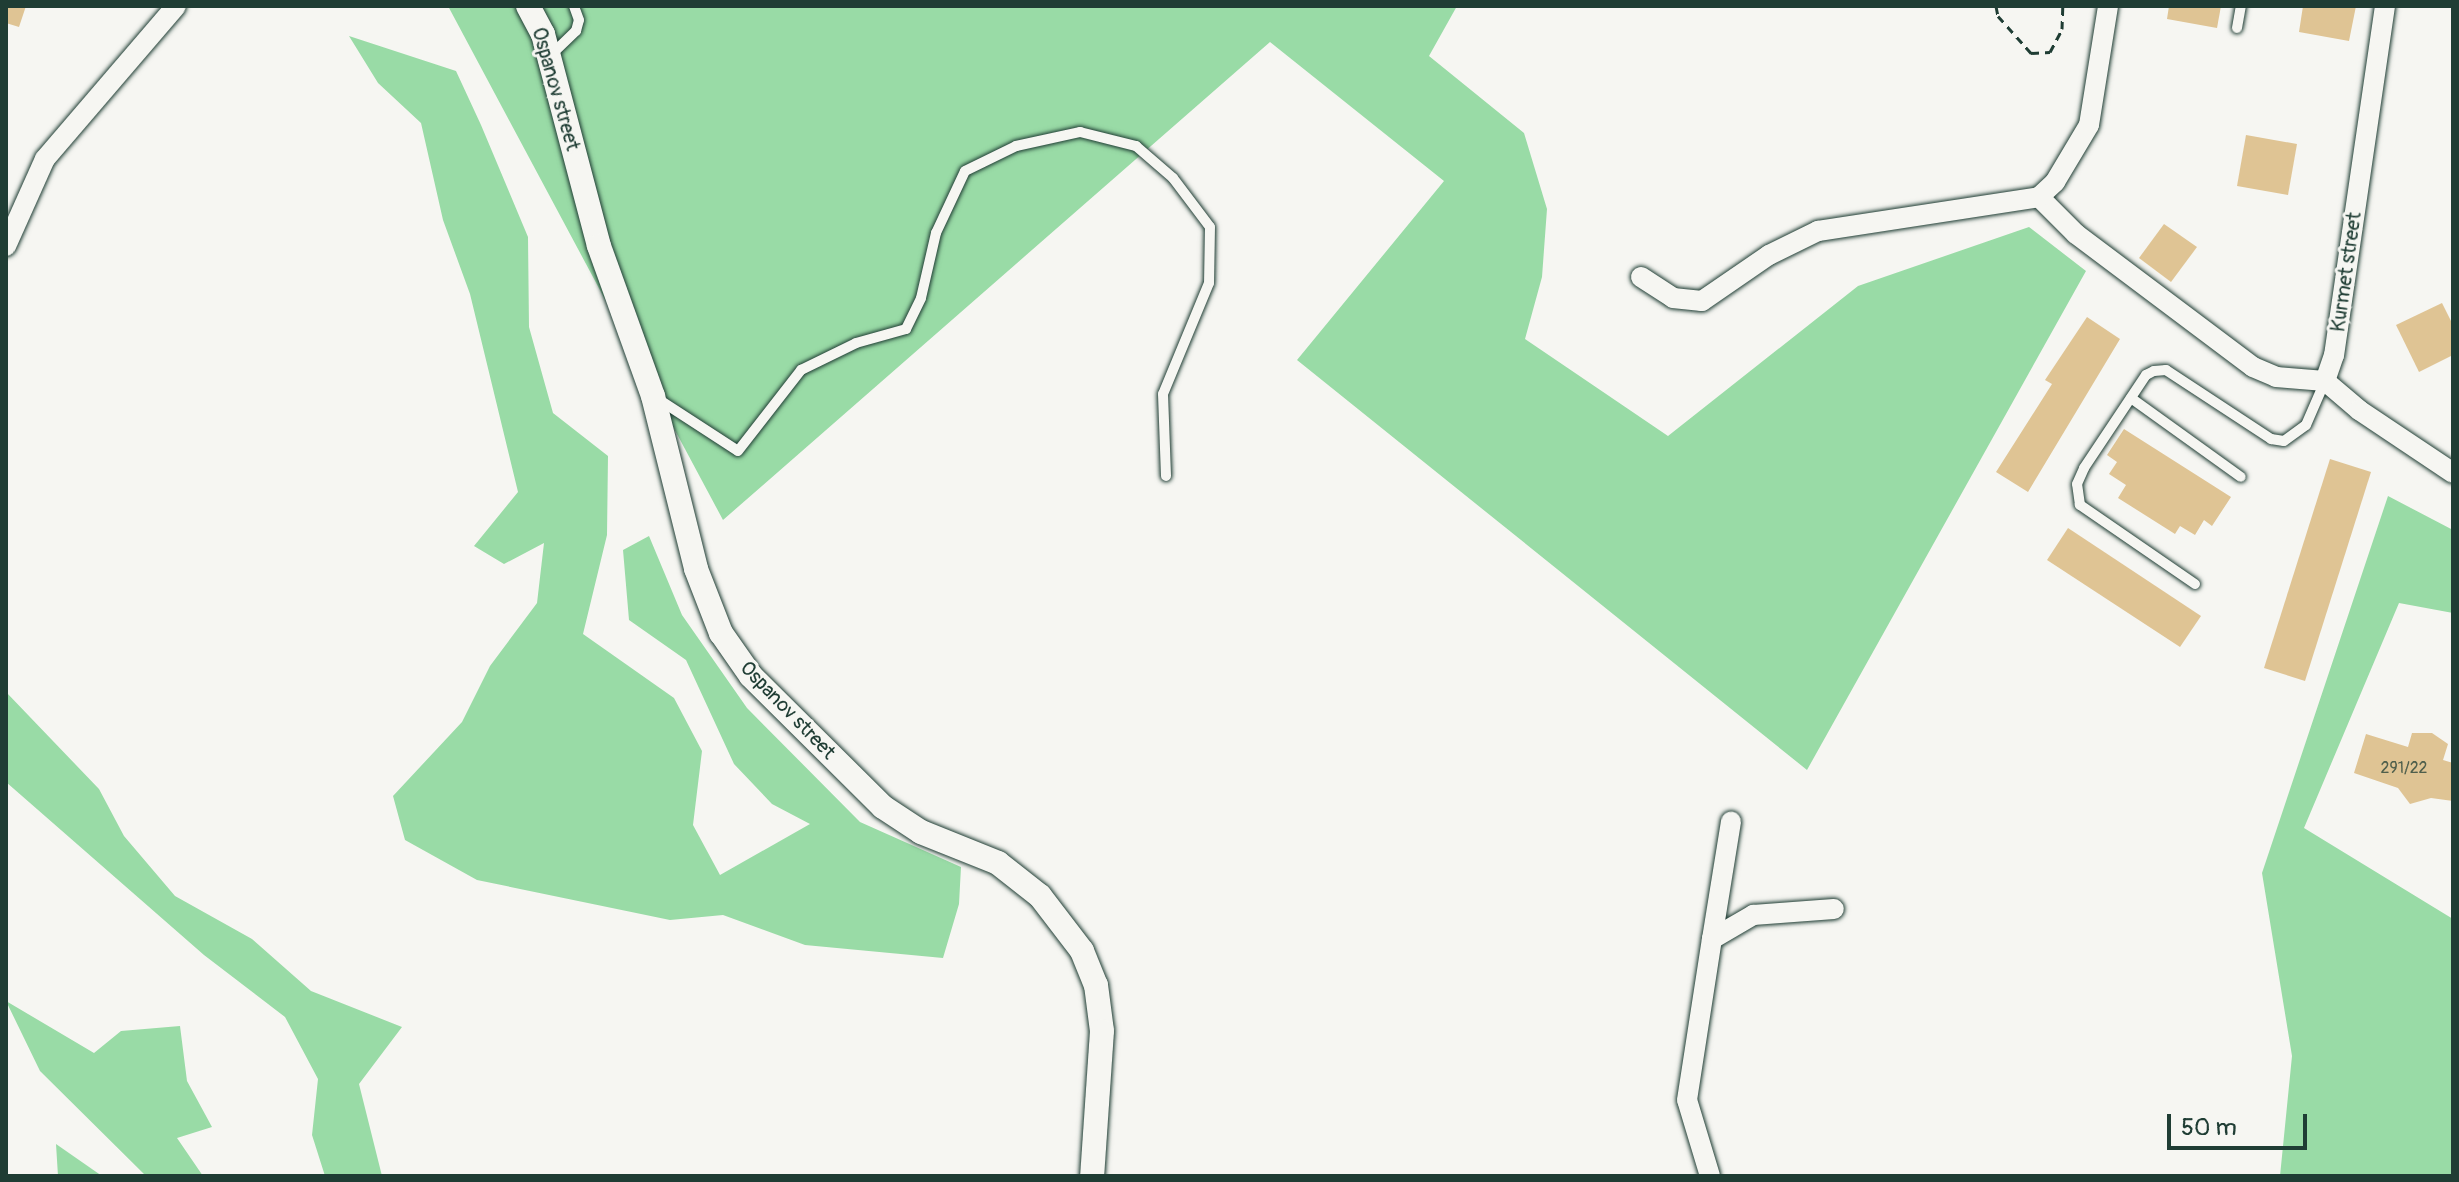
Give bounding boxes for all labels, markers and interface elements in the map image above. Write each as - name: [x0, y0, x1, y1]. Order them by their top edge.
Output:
- street label: Ospanov street: [527, 25, 585, 153]
- street label: Kurmet street: [2326, 211, 2366, 333]
- street label: Ospanov street: [735, 656, 841, 764]
- house number: 291/22: [2380, 758, 2428, 778]
- scale bar: [2171, 1098, 2311, 1148]
- text: 50 m: [2181, 1113, 2237, 1142]

